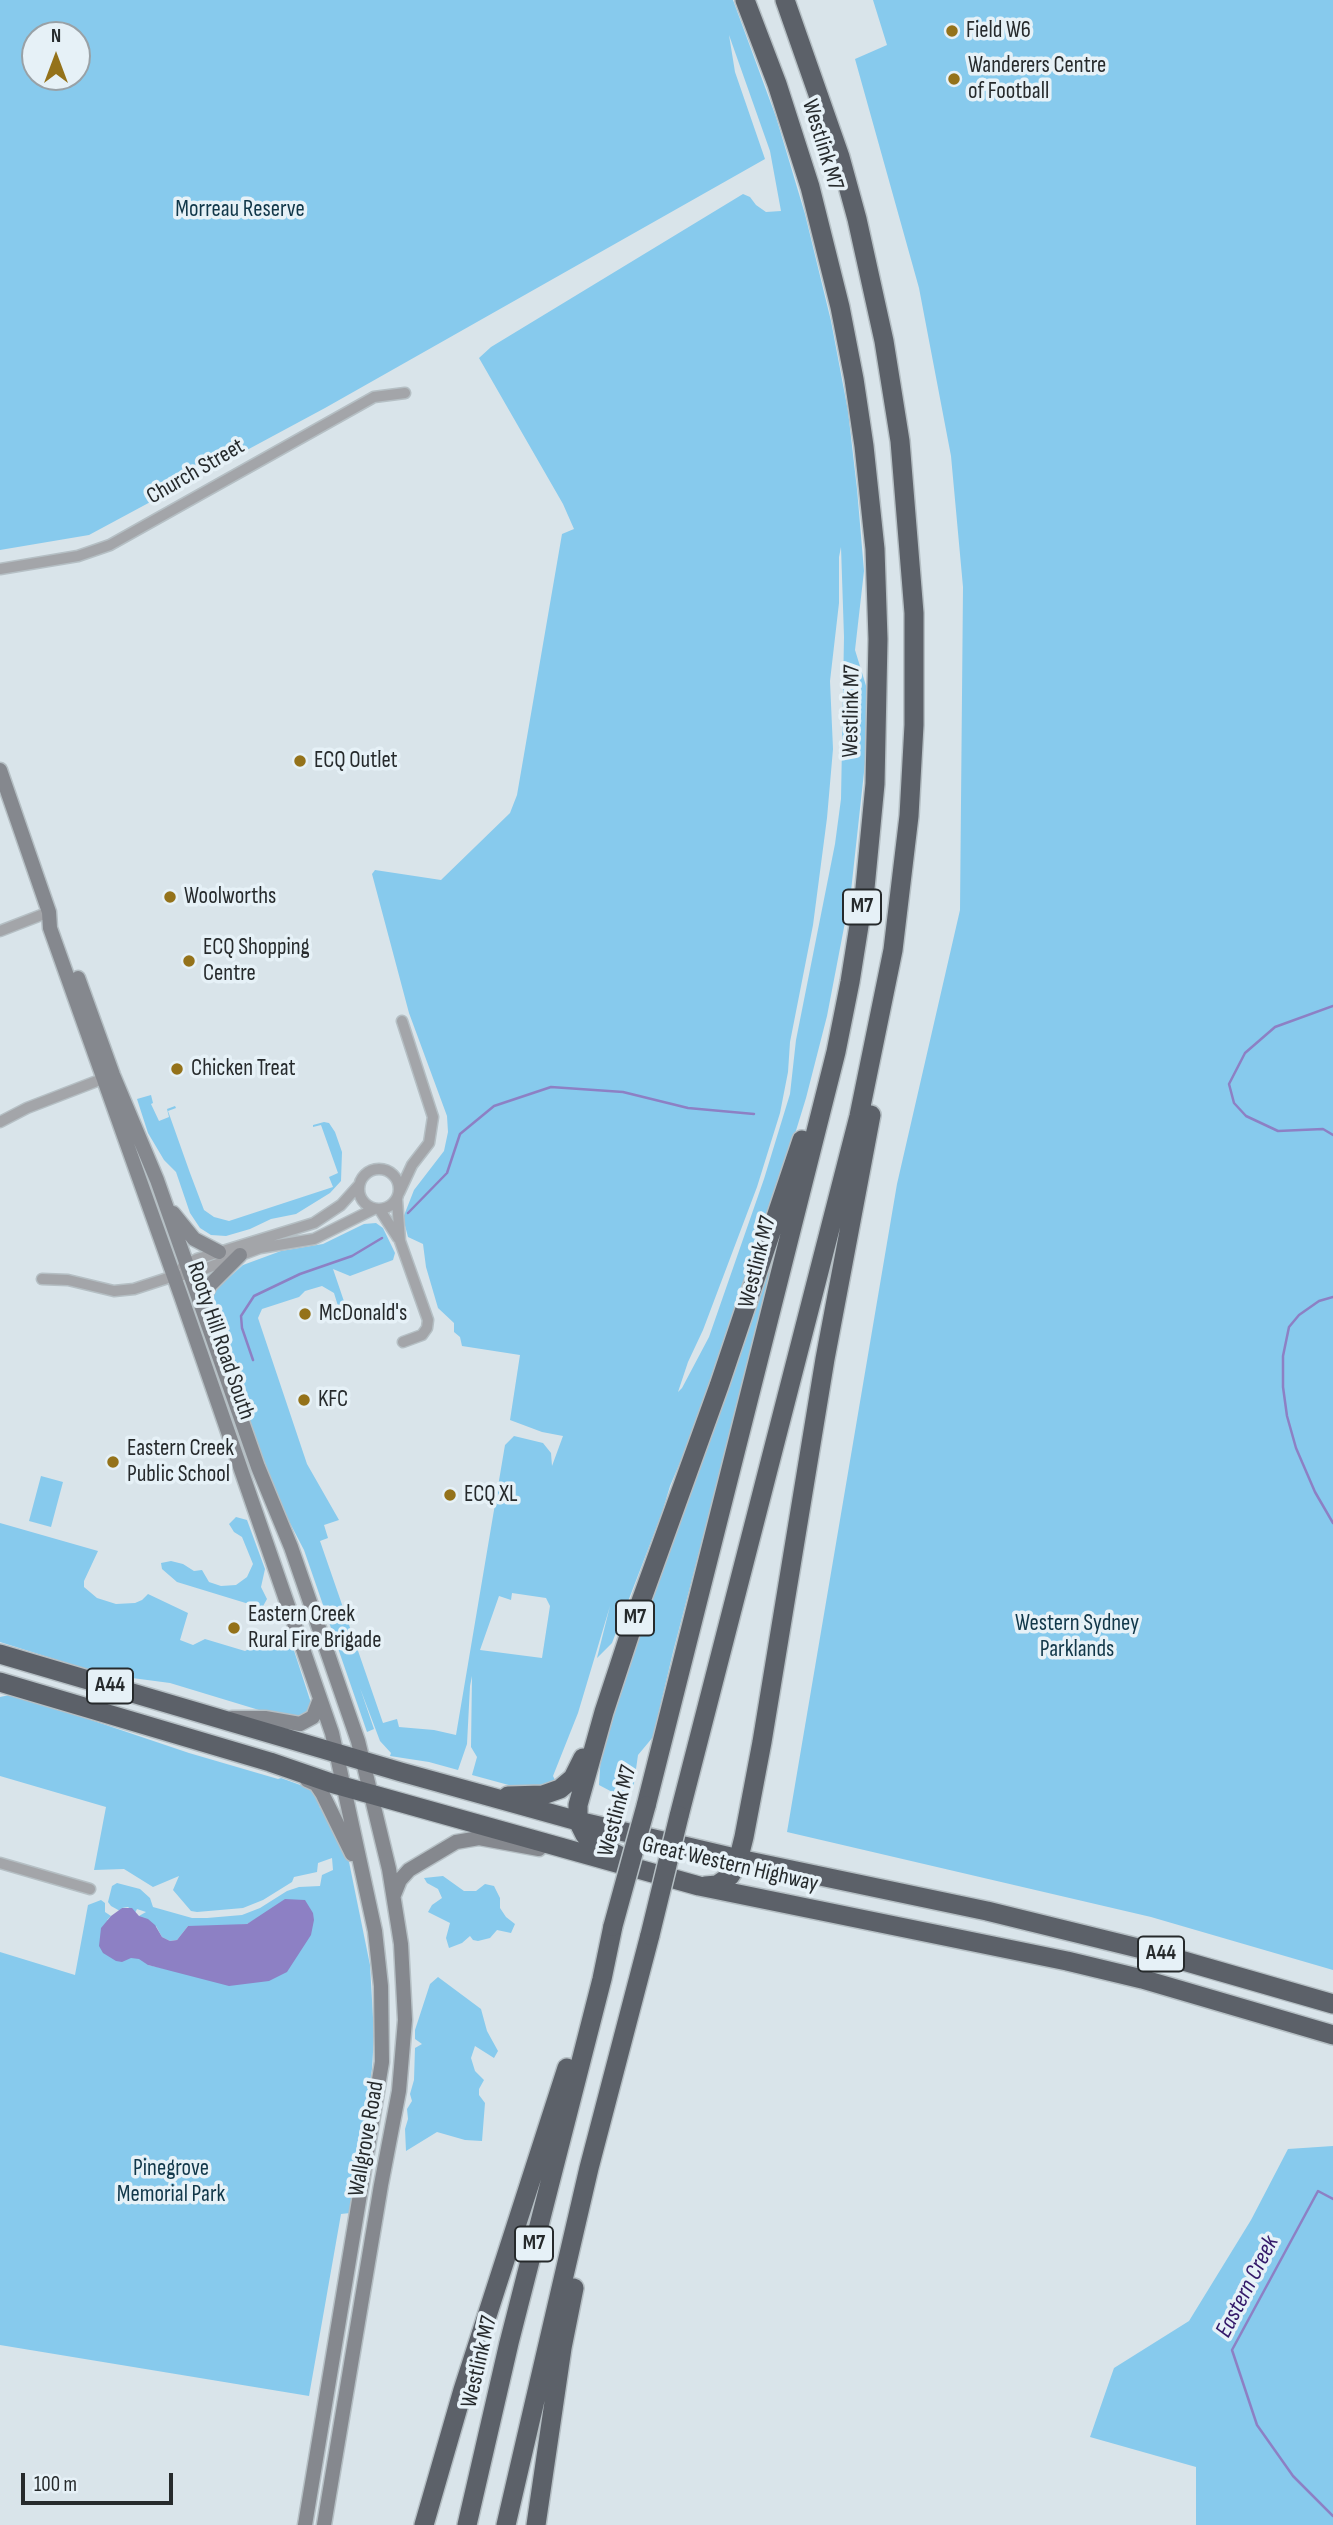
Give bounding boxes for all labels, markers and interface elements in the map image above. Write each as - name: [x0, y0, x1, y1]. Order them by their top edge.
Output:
- place label: Field W6: [966, 17, 1031, 45]
- north arrow: [21, 21, 91, 91]
- marker: Field W6: [944, 23, 960, 39]
- text: N: [51, 25, 61, 48]
- place label: Wanderers Centre of Football: [968, 52, 1106, 106]
- marker: Wanderers Centre of Football: [946, 71, 962, 87]
- street label: Westlink M7: [795, 96, 849, 194]
- park label: Morreau Reserve: [175, 196, 305, 224]
- street label: Church Street: [142, 433, 250, 511]
- street label: Westlink M7: [837, 664, 867, 758]
- place label: ECQ Outlet: [314, 747, 398, 775]
- marker: ECQ Outlet: [292, 753, 308, 769]
- place label: Woolworths: [184, 883, 276, 911]
- marker: Woolworths: [162, 889, 178, 905]
- road number: M7: [843, 890, 881, 925]
- place label: ECQ Shopping Centre: [203, 934, 310, 988]
- marker: ECQ Shopping Centre: [181, 953, 197, 969]
- place label: Chicken Treat: [191, 1055, 296, 1083]
- marker: Chicken Treat: [169, 1061, 185, 1077]
- street label: Westlink M7: [733, 1213, 783, 1311]
- street label: Rooty Hill Road South: [180, 1258, 260, 1424]
- place label: McDonald's: [319, 1300, 407, 1328]
- marker: McDonald's: [297, 1306, 313, 1322]
- place label: KFC: [318, 1386, 348, 1414]
- marker: KFC: [296, 1392, 312, 1408]
- place label: Eastern Creek Public School: [127, 1435, 234, 1489]
- marker: Eastern Creek Public School: [105, 1454, 121, 1470]
- place label: ECQ XL: [464, 1481, 517, 1509]
- marker: ECQ XL: [442, 1487, 458, 1503]
- road number: M7: [616, 1600, 654, 1636]
- place label: Eastern Creek Rural Fire Brigade: [248, 1601, 381, 1655]
- park label: Western Sydney Parklands: [1015, 1610, 1139, 1664]
- marker: Eastern Creek Rural Fire Brigade: [226, 1620, 242, 1636]
- road number: A44: [87, 1668, 133, 1704]
- street label: Westlink M7: [593, 1762, 643, 1860]
- street label: Great Western Highway: [639, 1831, 821, 1899]
- road number: A44: [1138, 1937, 1184, 1972]
- street label: Wallgrove Road: [343, 2079, 391, 2199]
- park label: Pinegrove Memorial Park: [117, 2155, 225, 2209]
- road number: M7: [515, 2226, 553, 2262]
- water label: Eastern Creek: [1210, 2231, 1286, 2343]
- street label: Westlink M7: [456, 2313, 504, 2411]
- scale bar: [24, 2458, 177, 2502]
- text: 100 m: [34, 2472, 77, 2497]

